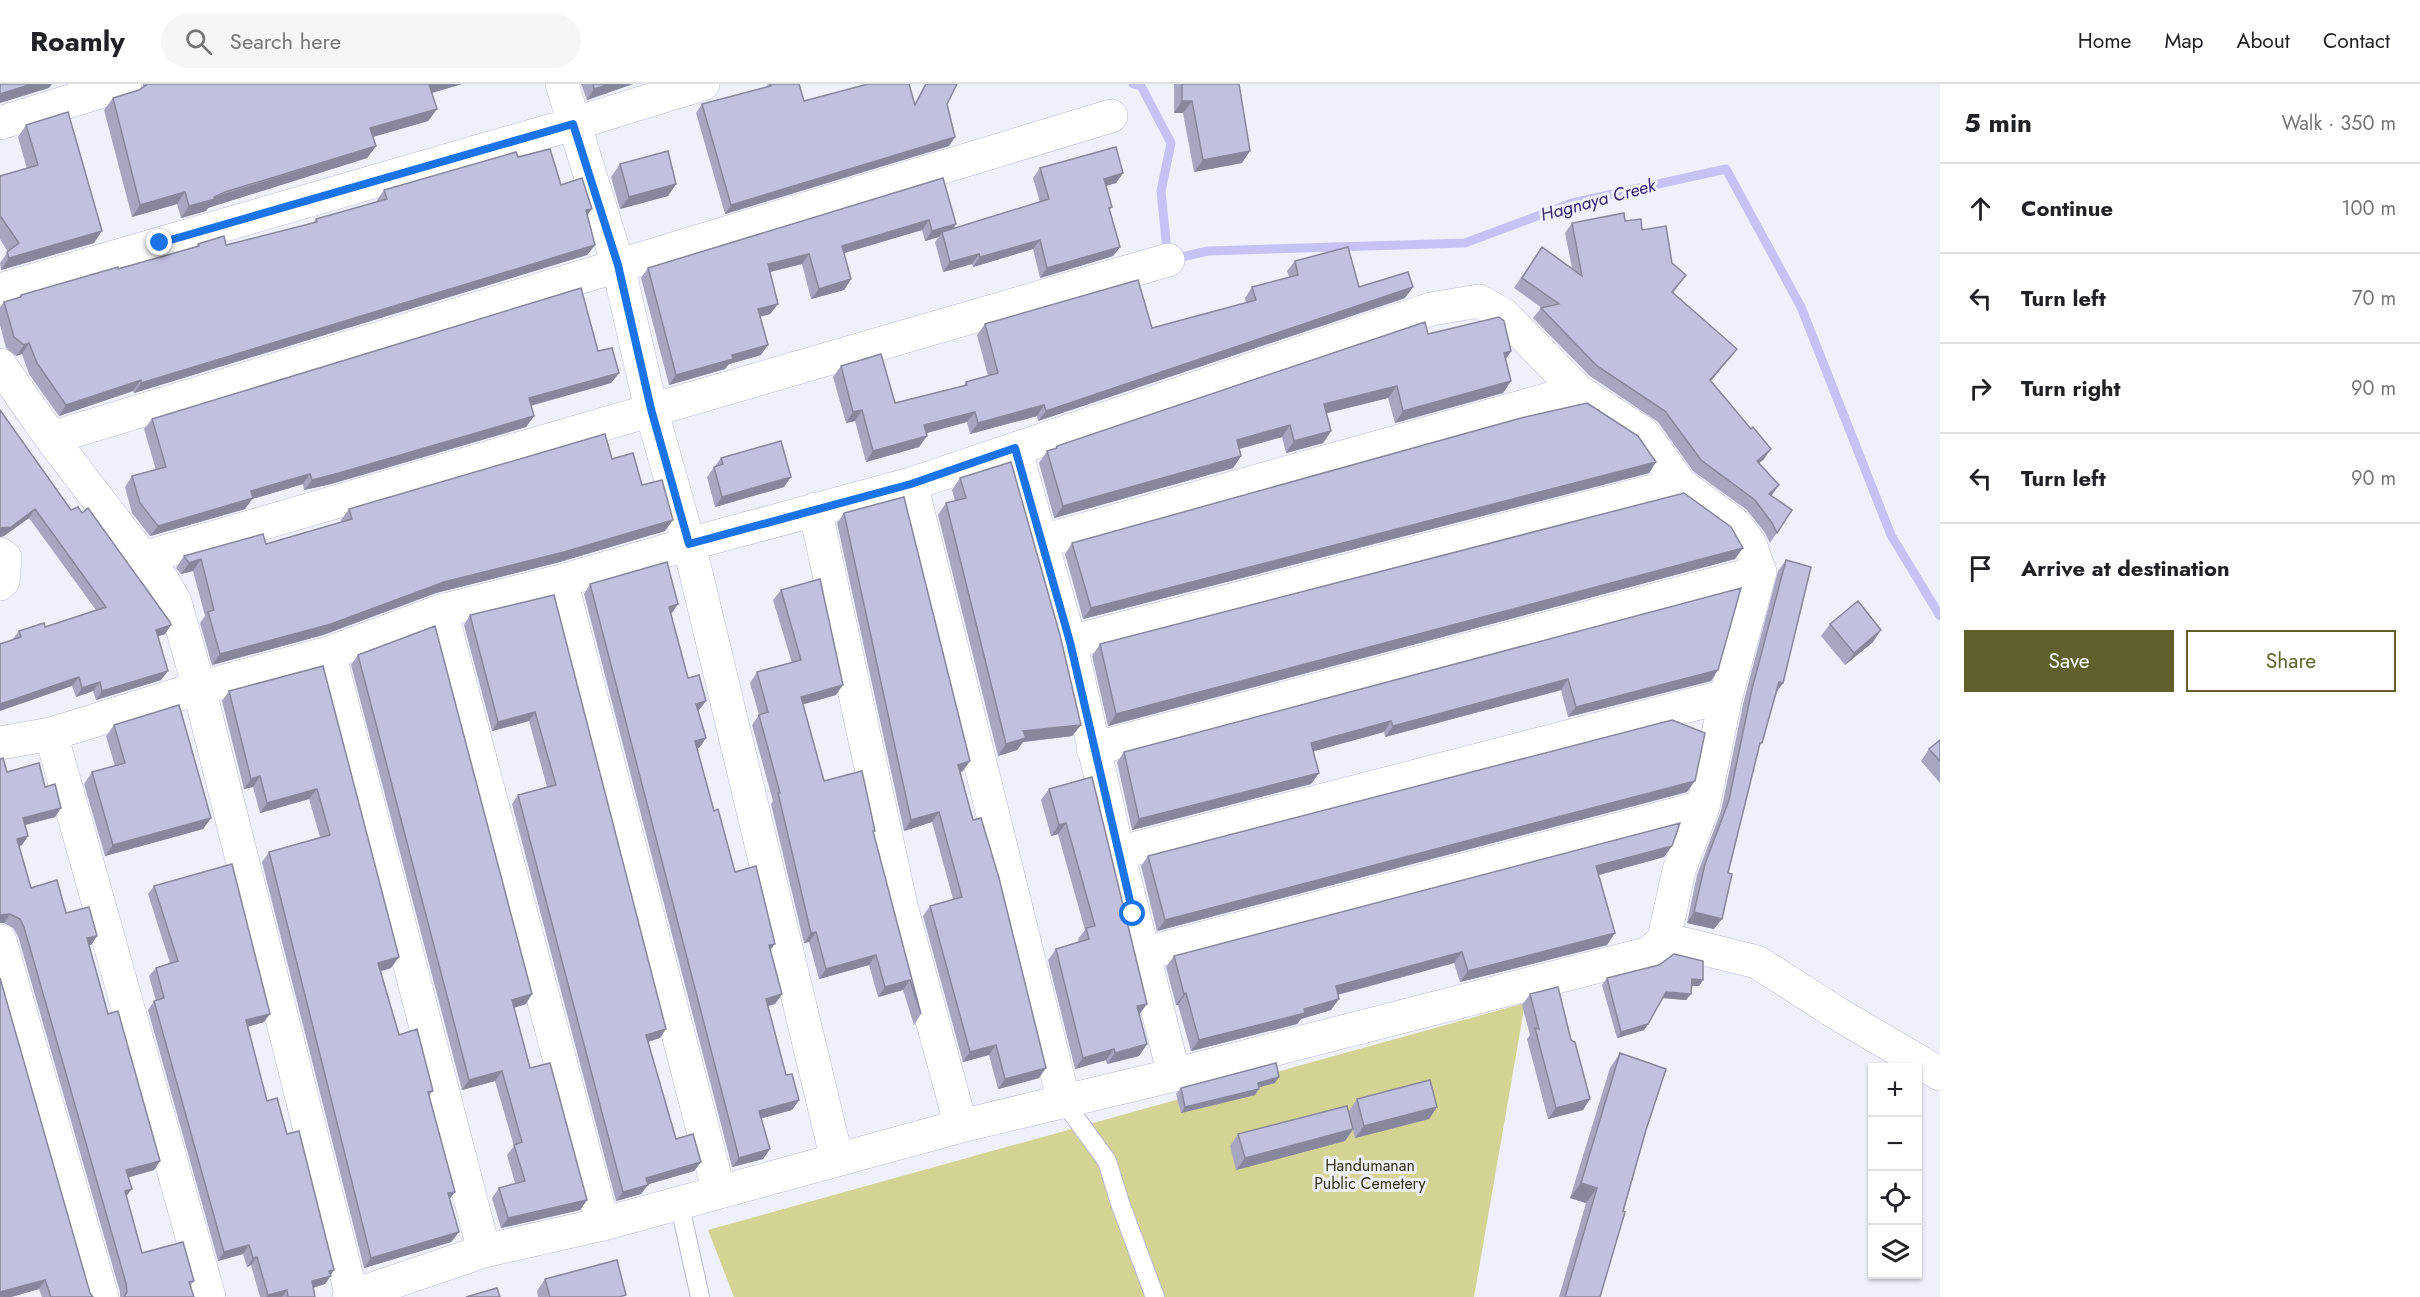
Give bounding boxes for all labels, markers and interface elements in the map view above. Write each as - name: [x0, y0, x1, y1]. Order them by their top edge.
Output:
- search box: [161, 14, 581, 68]
- text: Roamly: [30, 21, 125, 62]
- icon: search: [182, 25, 215, 58]
- text: Search here: [230, 25, 341, 57]
- text: Home: [2078, 26, 2131, 56]
- text: Map: [2164, 26, 2204, 56]
- text: About: [2237, 26, 2290, 56]
- text: Contact: [2323, 26, 2390, 56]
- text: 5 min: [1964, 104, 2032, 142]
- text: Walk · 350 m: [2281, 109, 2396, 138]
- water label: Hagnaya Creek: [1538, 172, 1660, 228]
- icon: ahead: [1964, 192, 1997, 225]
- text: Continue: [2021, 192, 2113, 224]
- text: 100 m: [2341, 194, 2396, 223]
- route end: [146, 229, 172, 255]
- icon: left: [1964, 282, 1997, 315]
- text: Turn left: [2021, 282, 2106, 314]
- text: 70 m: [2352, 284, 2396, 313]
- icon: right: [1964, 372, 1997, 405]
- text: Turn right: [2021, 372, 2121, 404]
- text: 90 m: [2351, 374, 2396, 403]
- icon: left: [1964, 462, 1997, 495]
- text: Turn left: [2021, 462, 2106, 494]
- text: 90 m: [2351, 464, 2396, 493]
- icon: arrive: [1964, 552, 1997, 585]
- text: Arrive at destination: [2021, 552, 2230, 584]
- button: Save: [1964, 630, 2174, 692]
- button: Share: [2186, 630, 2396, 692]
- route start: [1119, 900, 1145, 926]
- map controls: [1868, 1063, 1922, 1279]
- button: +: [1868, 1063, 1922, 1117]
- button: −: [1868, 1117, 1922, 1171]
- park label: Handumanan Public Cemetery: [1314, 1154, 1427, 1195]
- button: locate: [1868, 1171, 1922, 1225]
- button: layers: [1868, 1225, 1922, 1279]

